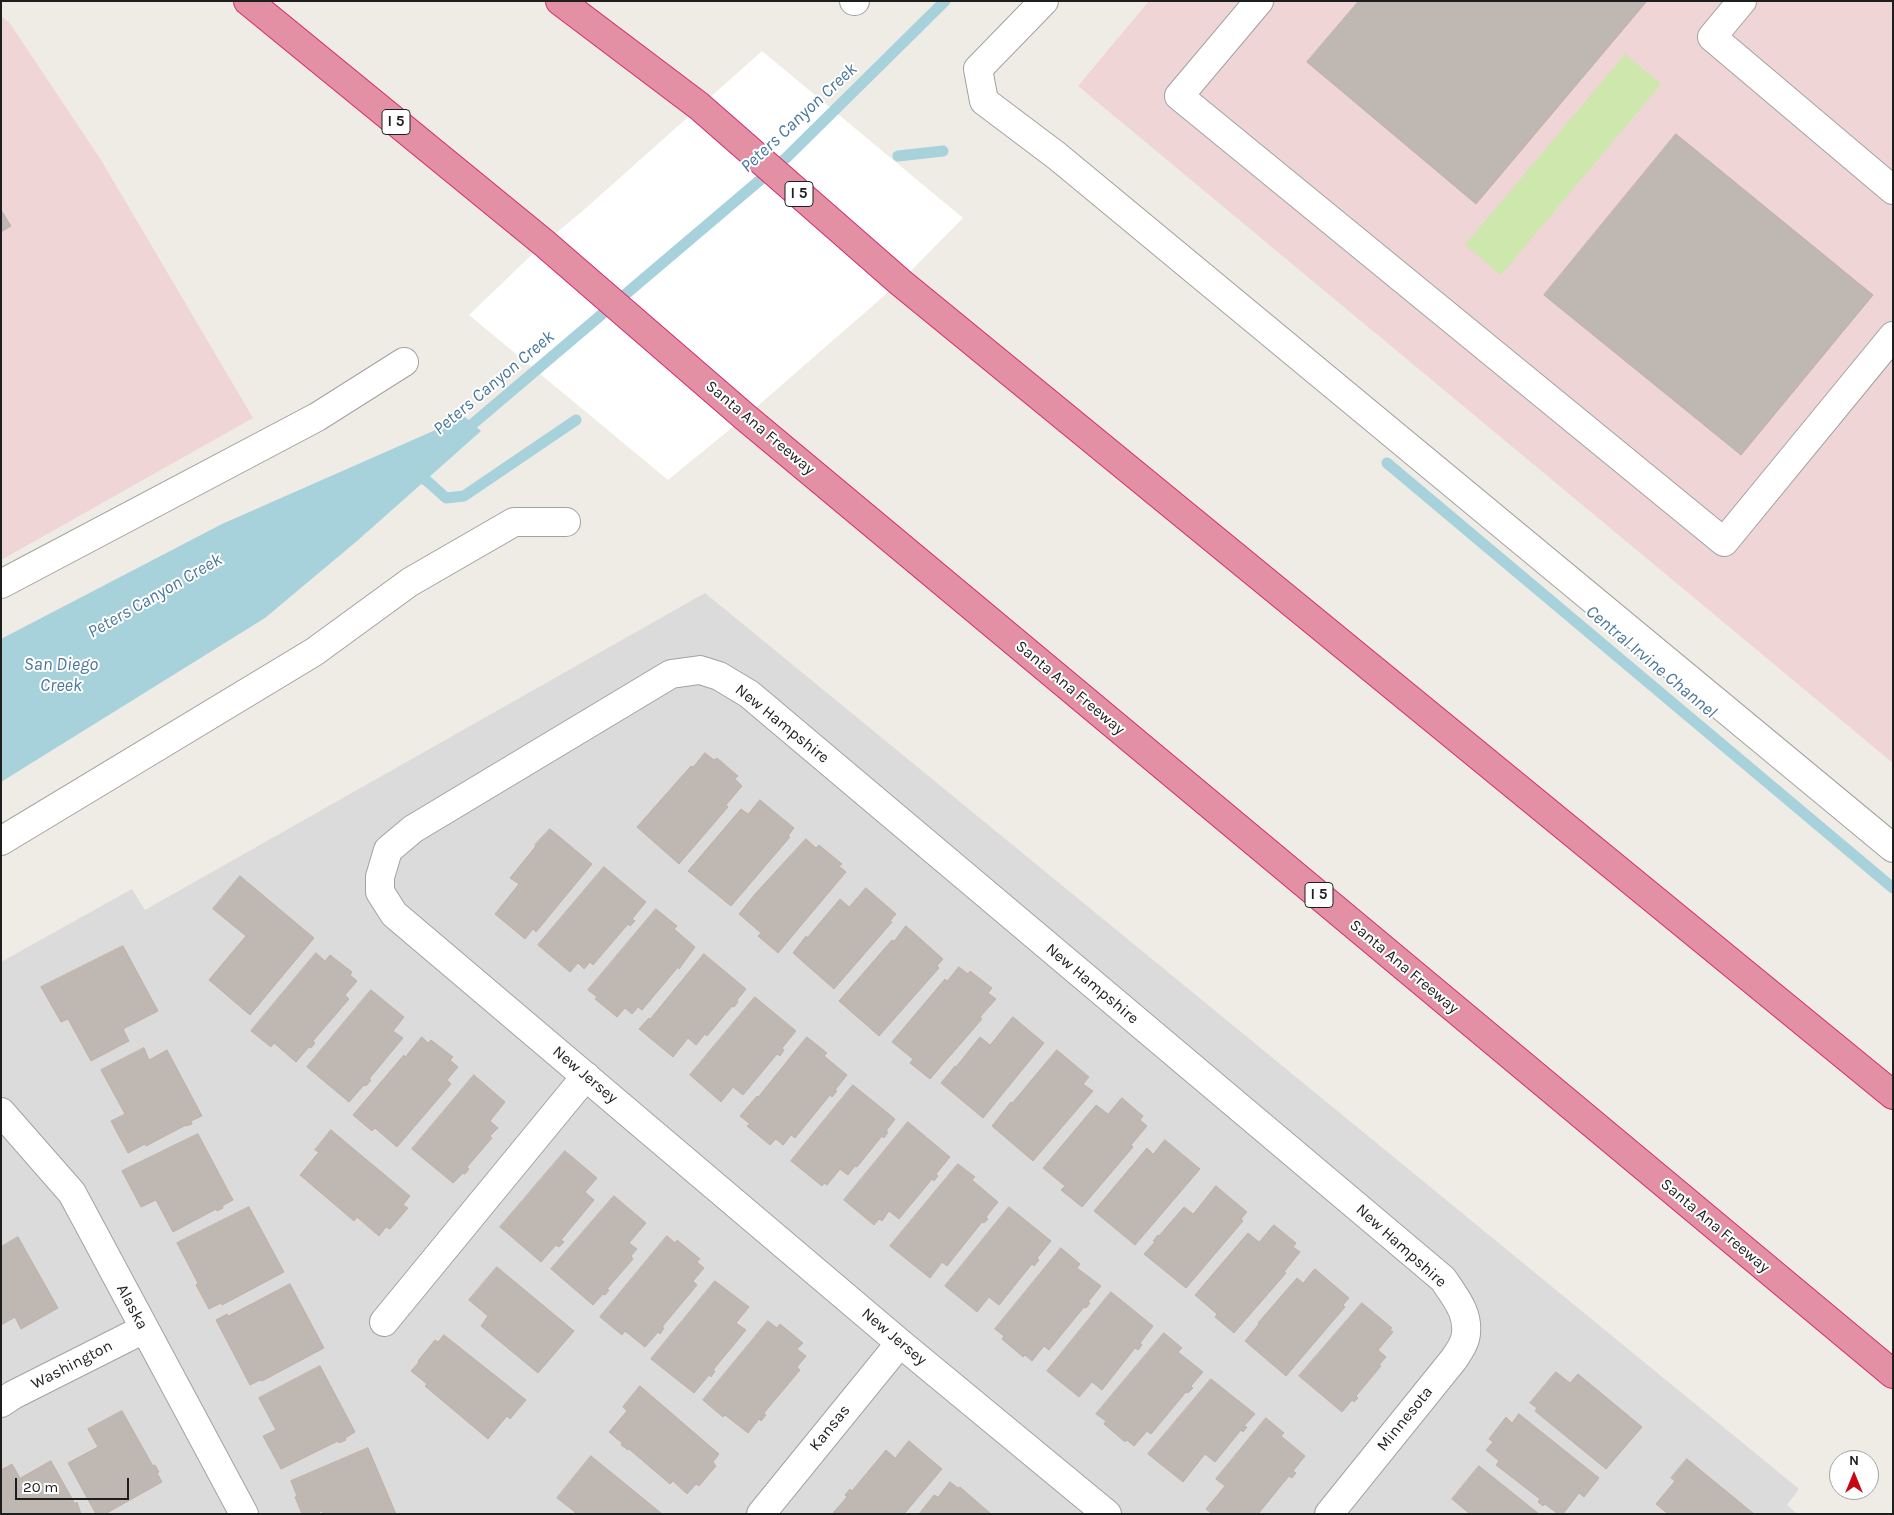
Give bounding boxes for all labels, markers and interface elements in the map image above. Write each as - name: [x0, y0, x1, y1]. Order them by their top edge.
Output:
- water label: Peters Canyon Creek: [736, 59, 862, 177]
- road number: I 5: [382, 110, 410, 134]
- road number: I 5: [785, 182, 813, 206]
- water label: Peters Canyon Creek: [429, 326, 559, 440]
- street label: Santa Ana Freeway: [701, 377, 819, 479]
- water label: Peters Canyon Creek: [84, 549, 226, 643]
- water label: Central Irvine Channel: [1581, 601, 1721, 723]
- street label: Santa Ana Freeway: [1011, 637, 1129, 739]
- water label: San Diego Creek: [24, 654, 98, 696]
- street label: New Hampshire: [731, 680, 833, 768]
- road number: I 5: [1305, 882, 1333, 908]
- street label: Santa Ana Freeway: [1345, 916, 1463, 1018]
- street label: New Hampshire: [1042, 940, 1142, 1028]
- street label: New Jersey: [549, 1042, 621, 1108]
- street label: Santa Ana Freeway: [1656, 1175, 1774, 1277]
- street label: New Hampshire: [1352, 1200, 1450, 1292]
- street label: Alaska: [112, 1281, 152, 1333]
- street label: New Jersey: [858, 1304, 930, 1370]
- street label: Washington: [28, 1336, 116, 1394]
- street label: Minnesota: [1373, 1383, 1437, 1455]
- street label: Kansas: [806, 1401, 854, 1455]
- north arrow: [1829, 1450, 1879, 1500]
- text: N: [1849, 1452, 1859, 1469]
- scale bar: [18, 1468, 131, 1500]
- text: 20 m: [23, 1478, 58, 1496]

